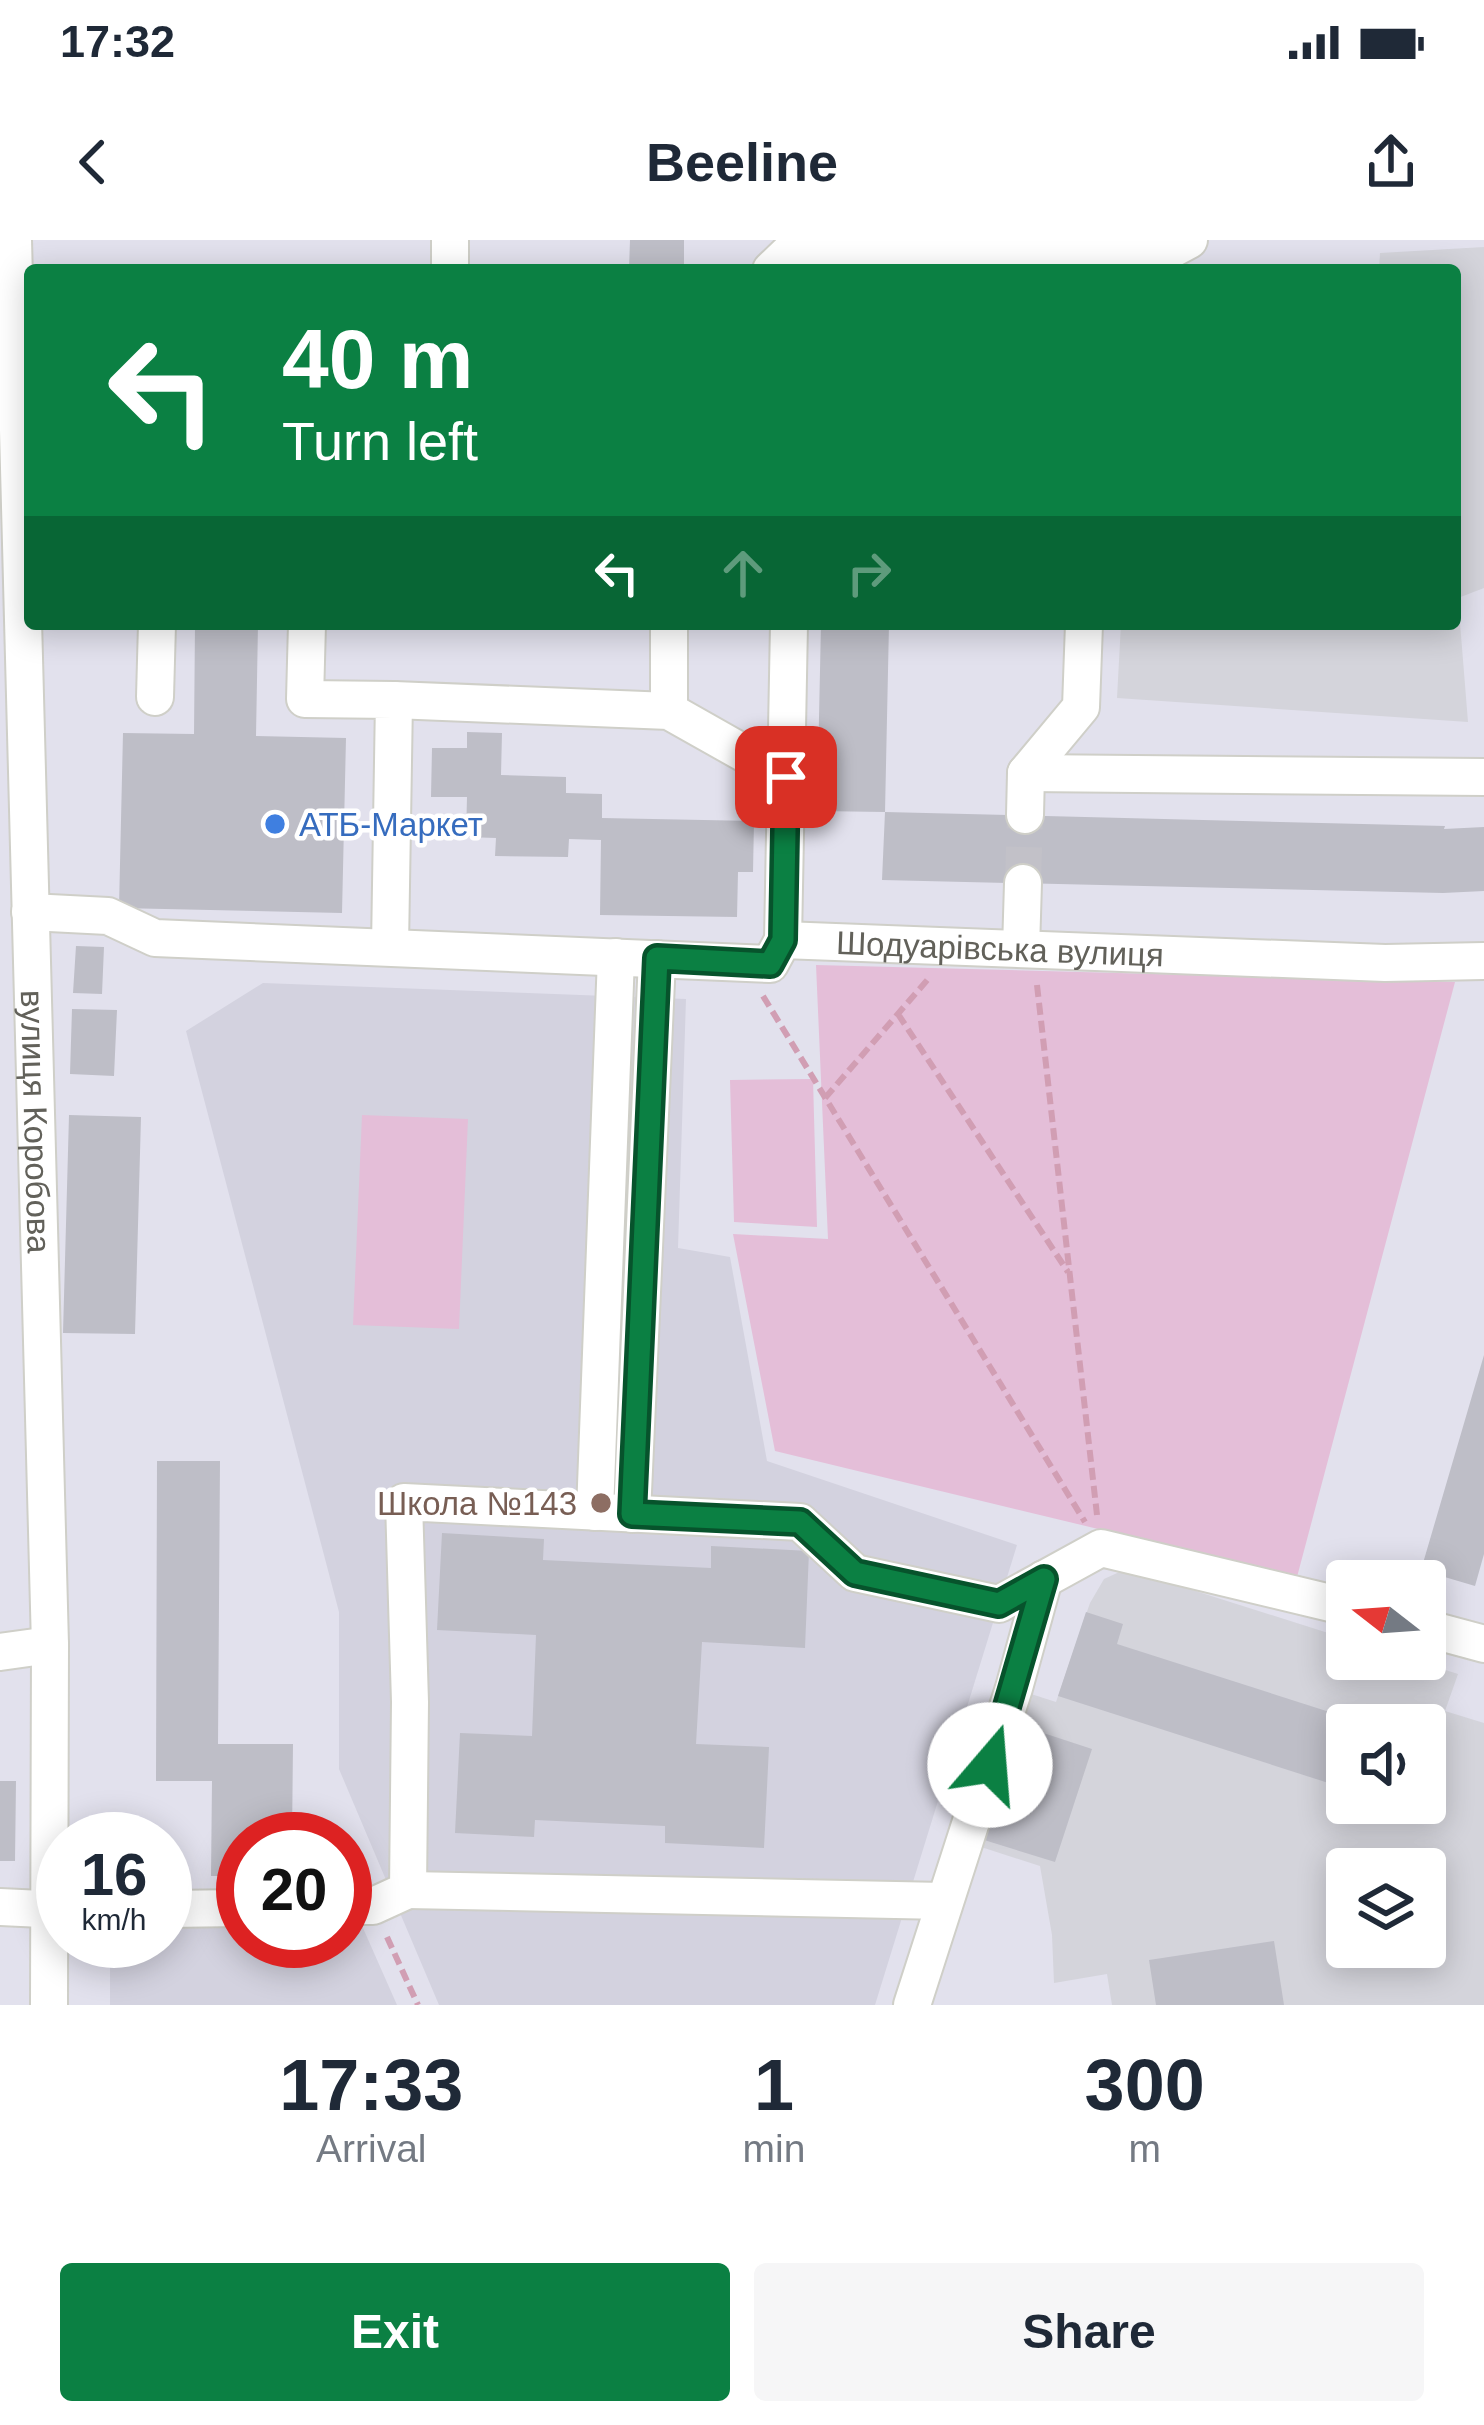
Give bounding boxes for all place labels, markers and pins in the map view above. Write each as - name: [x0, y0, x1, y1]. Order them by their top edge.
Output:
- pin: [735, 726, 837, 828]
- place label: АТБ-Маркет: [299, 806, 483, 843]
- marker: АТБ-Маркет: [262, 811, 288, 837]
- place label: Школа №143: [377, 1485, 577, 1522]
- marker: Школа №143: [588, 1490, 614, 1516]

